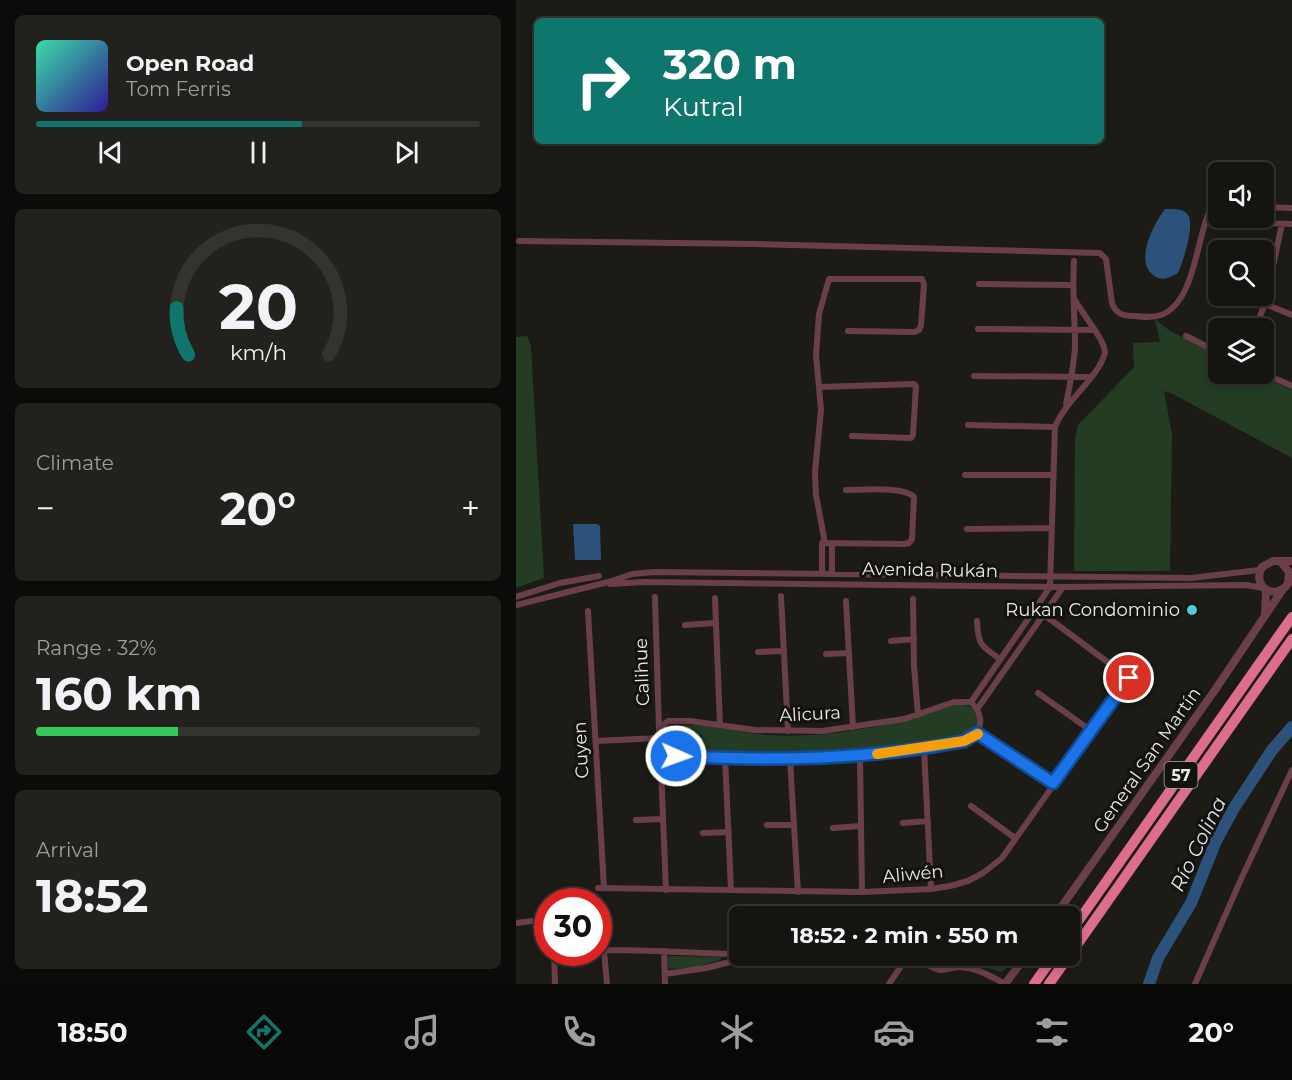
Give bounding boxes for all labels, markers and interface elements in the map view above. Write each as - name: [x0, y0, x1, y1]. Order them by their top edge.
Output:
- text: 320 m: [663, 38, 797, 90]
- icon: right: [564, 42, 642, 120]
- text: Open Road: [126, 50, 254, 77]
- text: Tom Ferris: [126, 77, 231, 101]
- text: Kutral: [663, 90, 744, 123]
- icon: previous: [94, 136, 127, 169]
- icon: pause: [242, 136, 275, 169]
- icon: next: [390, 136, 423, 169]
- map controls: [1208, 162, 1274, 384]
- button: sound: [1208, 162, 1274, 228]
- button: search: [1208, 240, 1274, 306]
- text: 20: [218, 269, 298, 345]
- button: layers: [1208, 318, 1274, 384]
- text: km/h: [229, 340, 287, 366]
- text: Climate: [36, 451, 114, 475]
- text: 20°: [220, 481, 296, 536]
- text: −: [36, 488, 55, 528]
- text: +: [461, 488, 480, 528]
- street label: Avenida Rukán: [862, 558, 998, 582]
- place label: Rukan Condominio: [1005, 599, 1180, 621]
- marker: Rukan Condominio: [1185, 603, 1199, 617]
- text: Range · 32%: [36, 636, 156, 660]
- street label: Calihue: [630, 637, 654, 706]
- pin: [1103, 652, 1154, 703]
- icon: arrive: [1112, 661, 1145, 694]
- text: 160 km: [36, 666, 202, 721]
- street label: General San Martín: [1088, 683, 1206, 837]
- street label: Alicura: [778, 701, 842, 727]
- street label: Cuyen: [569, 721, 593, 779]
- position arrow: [644, 724, 708, 788]
- road number: 57: [1164, 762, 1198, 788]
- water label: Río Colina: [1165, 793, 1231, 895]
- text: Arrival: [36, 838, 99, 862]
- street label: Aliwén: [882, 860, 944, 888]
- text: 18:52: [36, 868, 148, 923]
- speed limit sign: 30: [534, 888, 612, 966]
- text: 18:52 · 2 min · 550 m: [791, 922, 1018, 949]
- icon: directions: [243, 1011, 285, 1053]
- icon: music: [401, 1011, 443, 1053]
- icon: phone: [558, 1011, 600, 1053]
- icon: climate: [716, 1011, 758, 1053]
- icon: car: [873, 1011, 915, 1053]
- icon: filters: [1031, 1011, 1073, 1053]
- text: 18:50: [58, 1016, 128, 1049]
- text: 20°: [1189, 1016, 1234, 1049]

